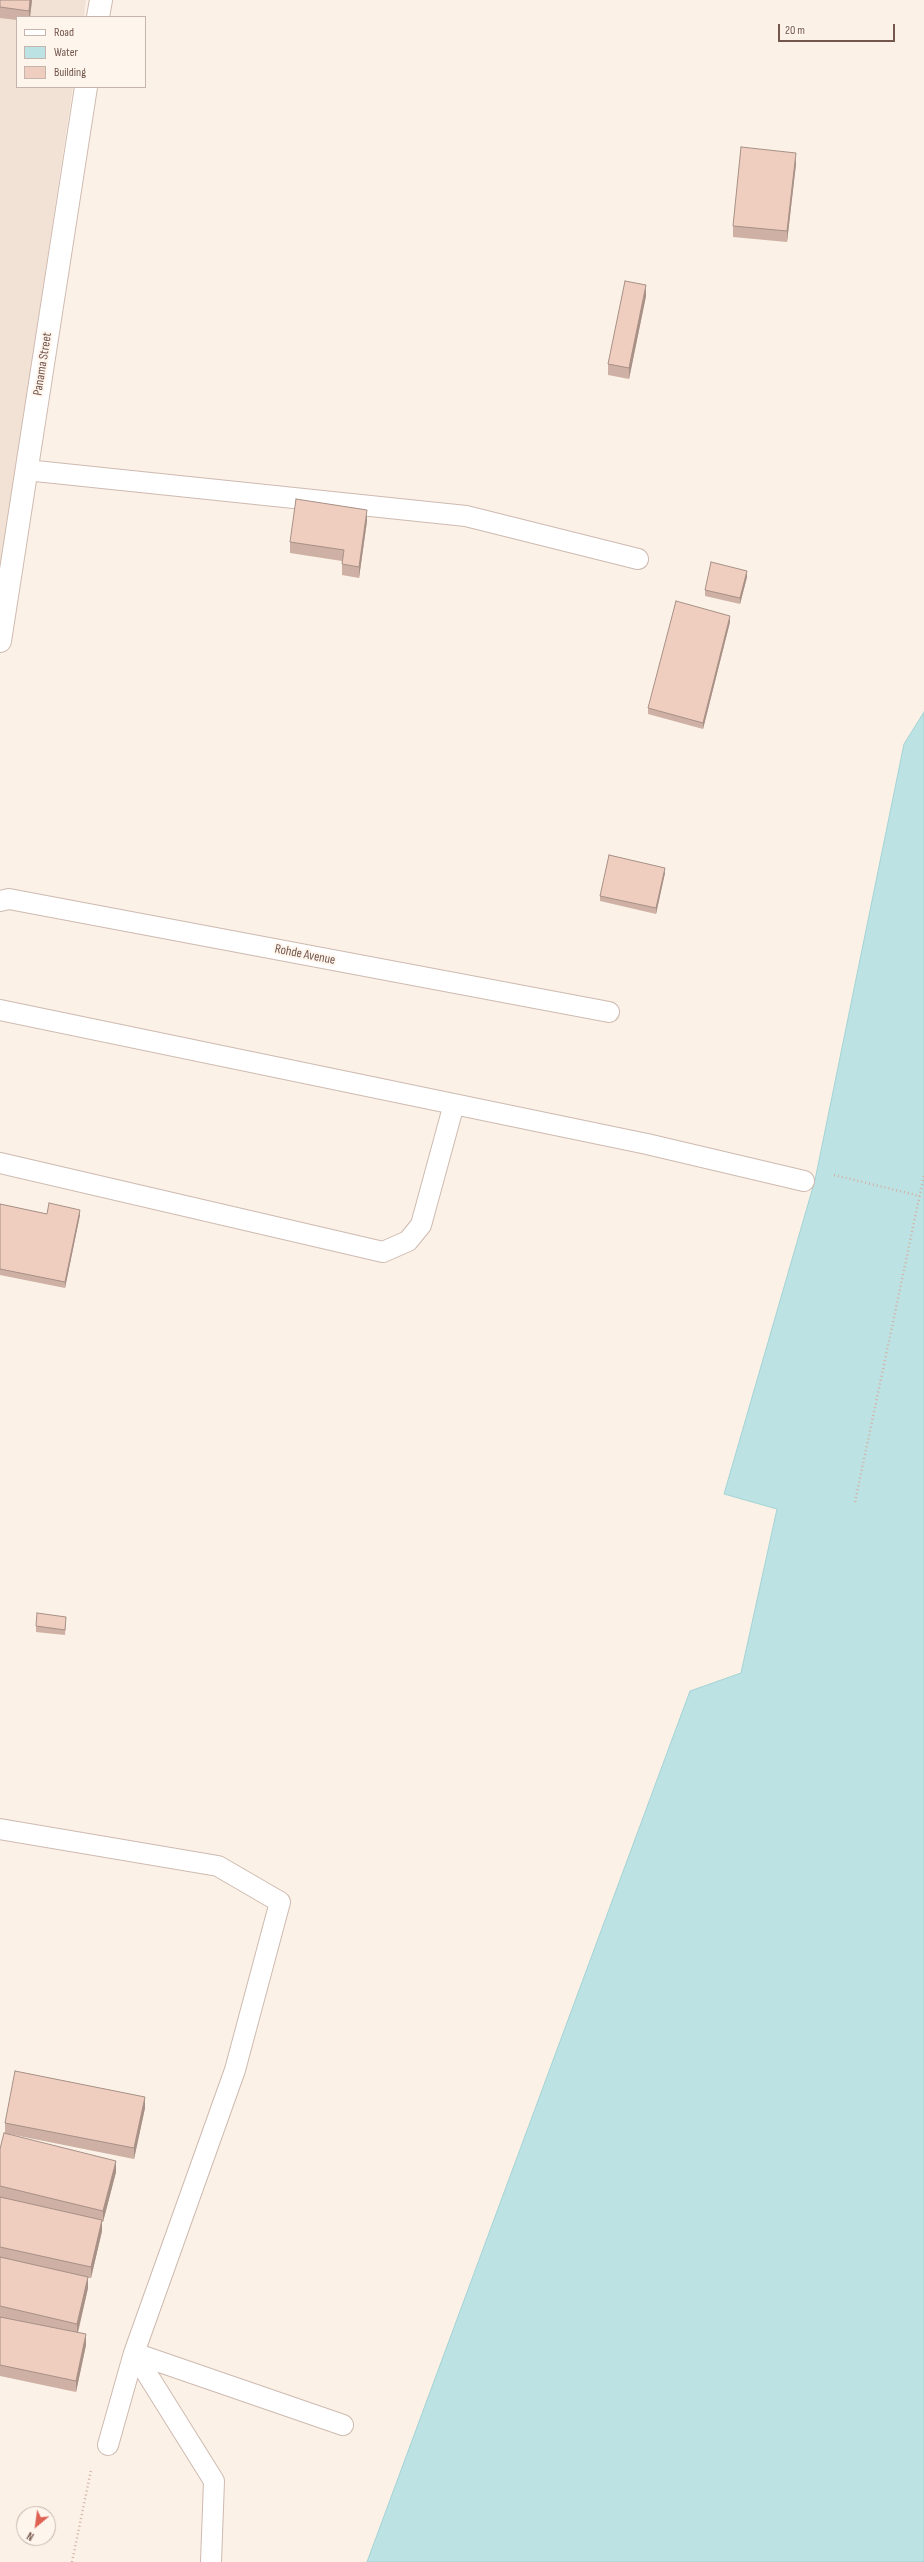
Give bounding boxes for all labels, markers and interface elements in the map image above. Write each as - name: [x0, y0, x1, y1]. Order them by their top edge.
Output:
- legend: [16, 16, 146, 88]
- scale bar: [780, 16, 897, 42]
- text: 20 m: [785, 23, 805, 38]
- text: Road: [54, 25, 74, 40]
- text: Water: [54, 45, 78, 60]
- text: Building: [54, 65, 86, 80]
- street label: Panama Street: [30, 331, 56, 397]
- street label: Rohde Avenue: [273, 941, 337, 969]
- north arrow: [16, 2506, 56, 2546]
- text: N: [25, 2529, 36, 2543]

